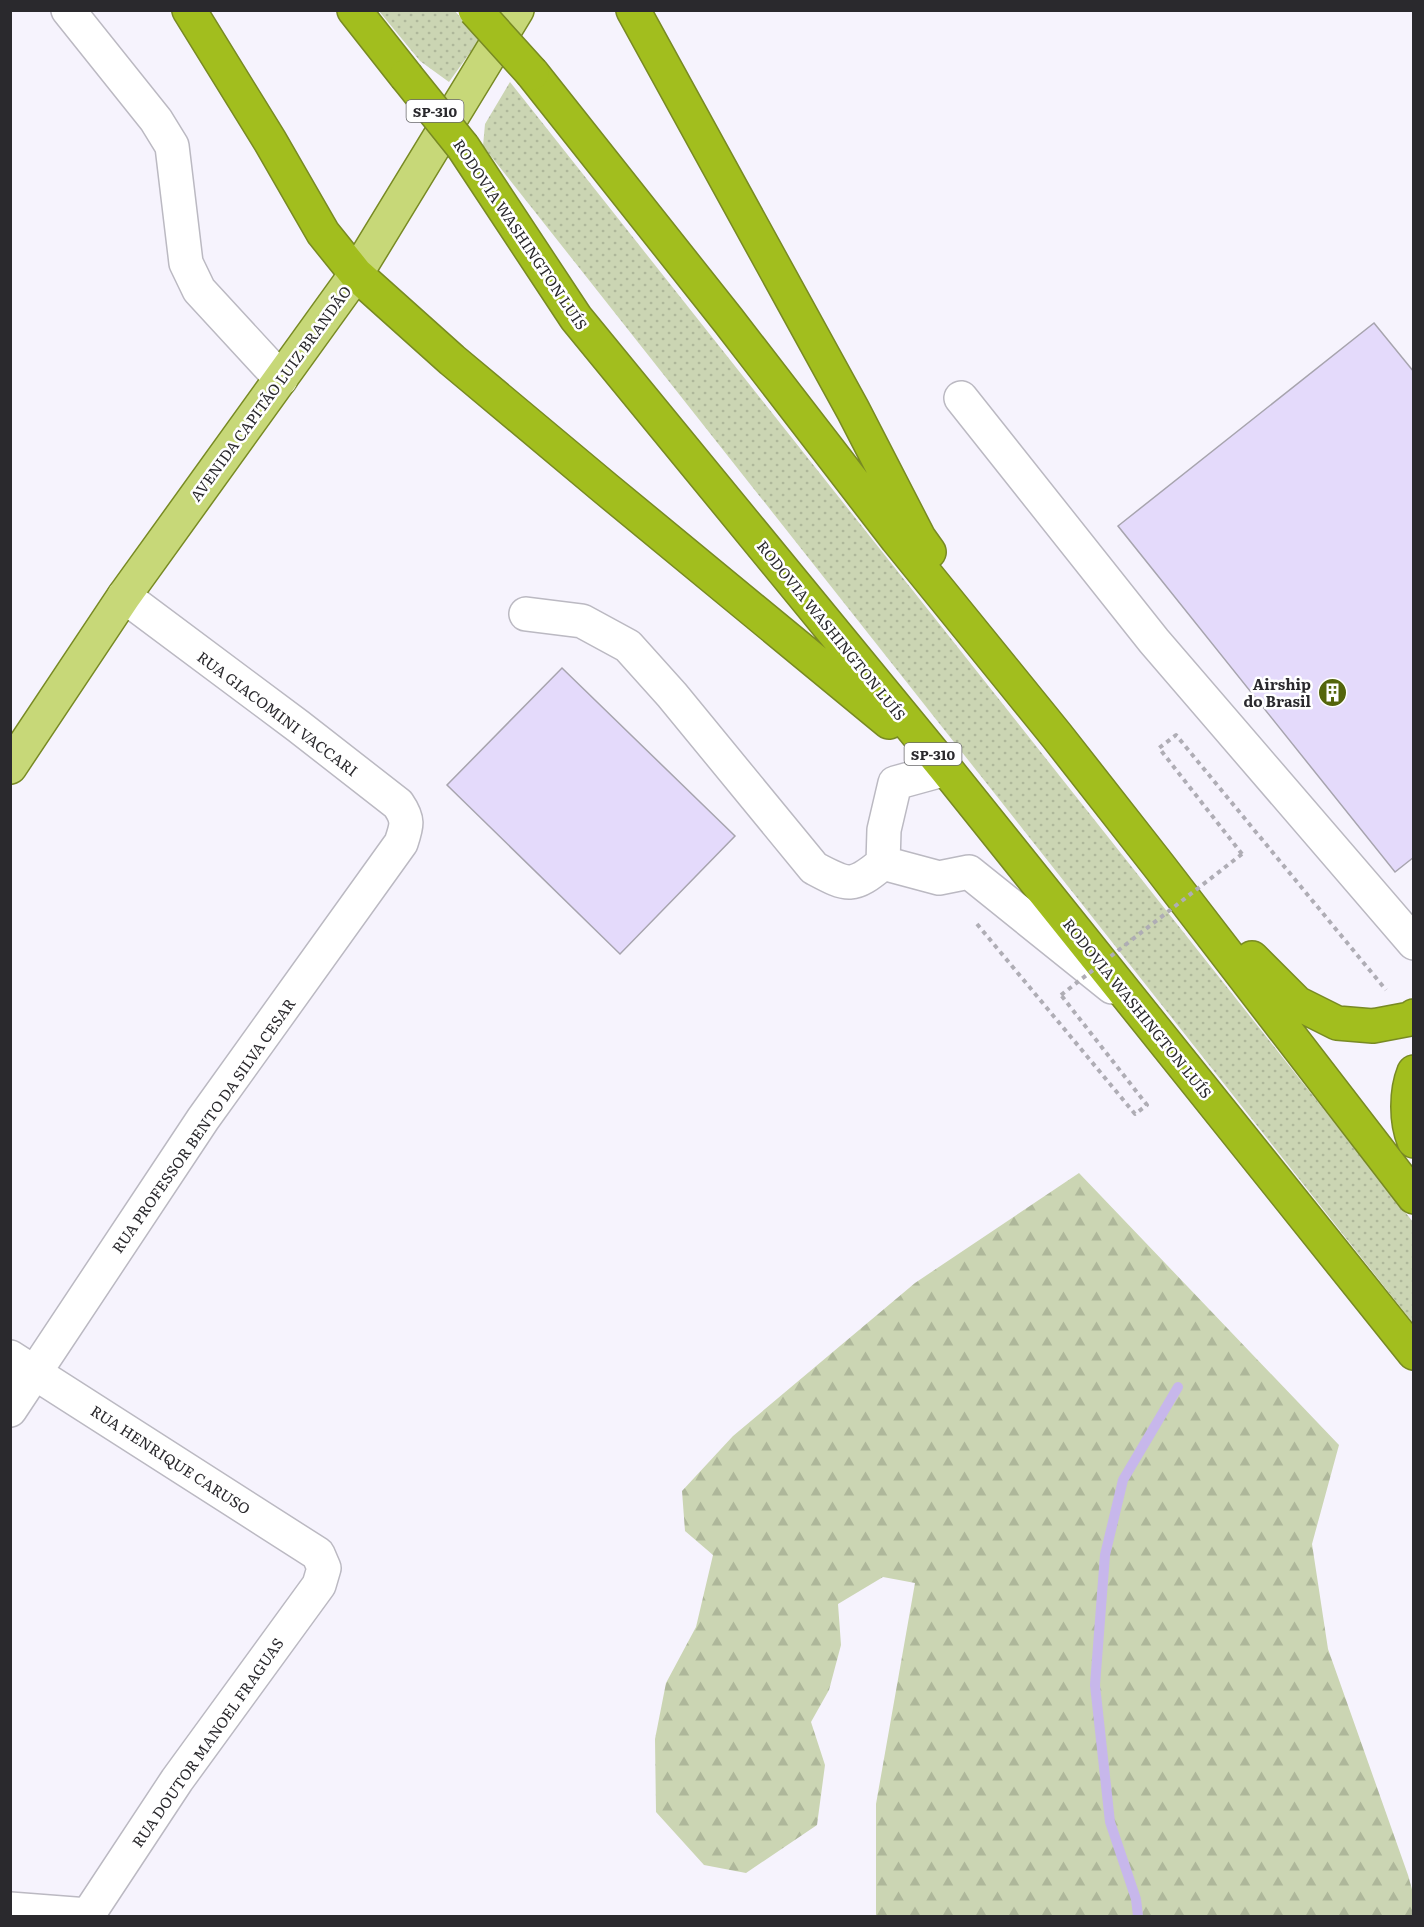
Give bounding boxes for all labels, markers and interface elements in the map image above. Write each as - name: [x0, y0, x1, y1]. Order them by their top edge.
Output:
- road number: SP-310: [406, 100, 464, 122]
- street label: RODOVIA WASHINGTON LUÍS: [448, 134, 594, 334]
- street label: AVENIDA CAPITÃO LUIZ BRANDÃO: [184, 280, 356, 506]
- street label: RODOVIA WASHINGTON LUÍS: [752, 535, 912, 725]
- street label: RUA GIACOMINI VACCARI: [193, 645, 363, 781]
- place label: Airship do Brasil: [1243, 672, 1312, 712]
- building icon: Airship do Brasil: [1316, 676, 1348, 708]
- road number: SP-310: [904, 743, 962, 765]
- street label: RODOVIA WASHINGTON LUÍS: [1058, 913, 1218, 1103]
- street label: RUA PROFESSOR BENTO DA SILVA CESAR: [106, 993, 300, 1257]
- street label: RUA HENRIQUE CARUSO: [87, 1399, 255, 1519]
- street label: RUA DOUTOR MANOEL FRAGUAS: [126, 1632, 289, 1852]

